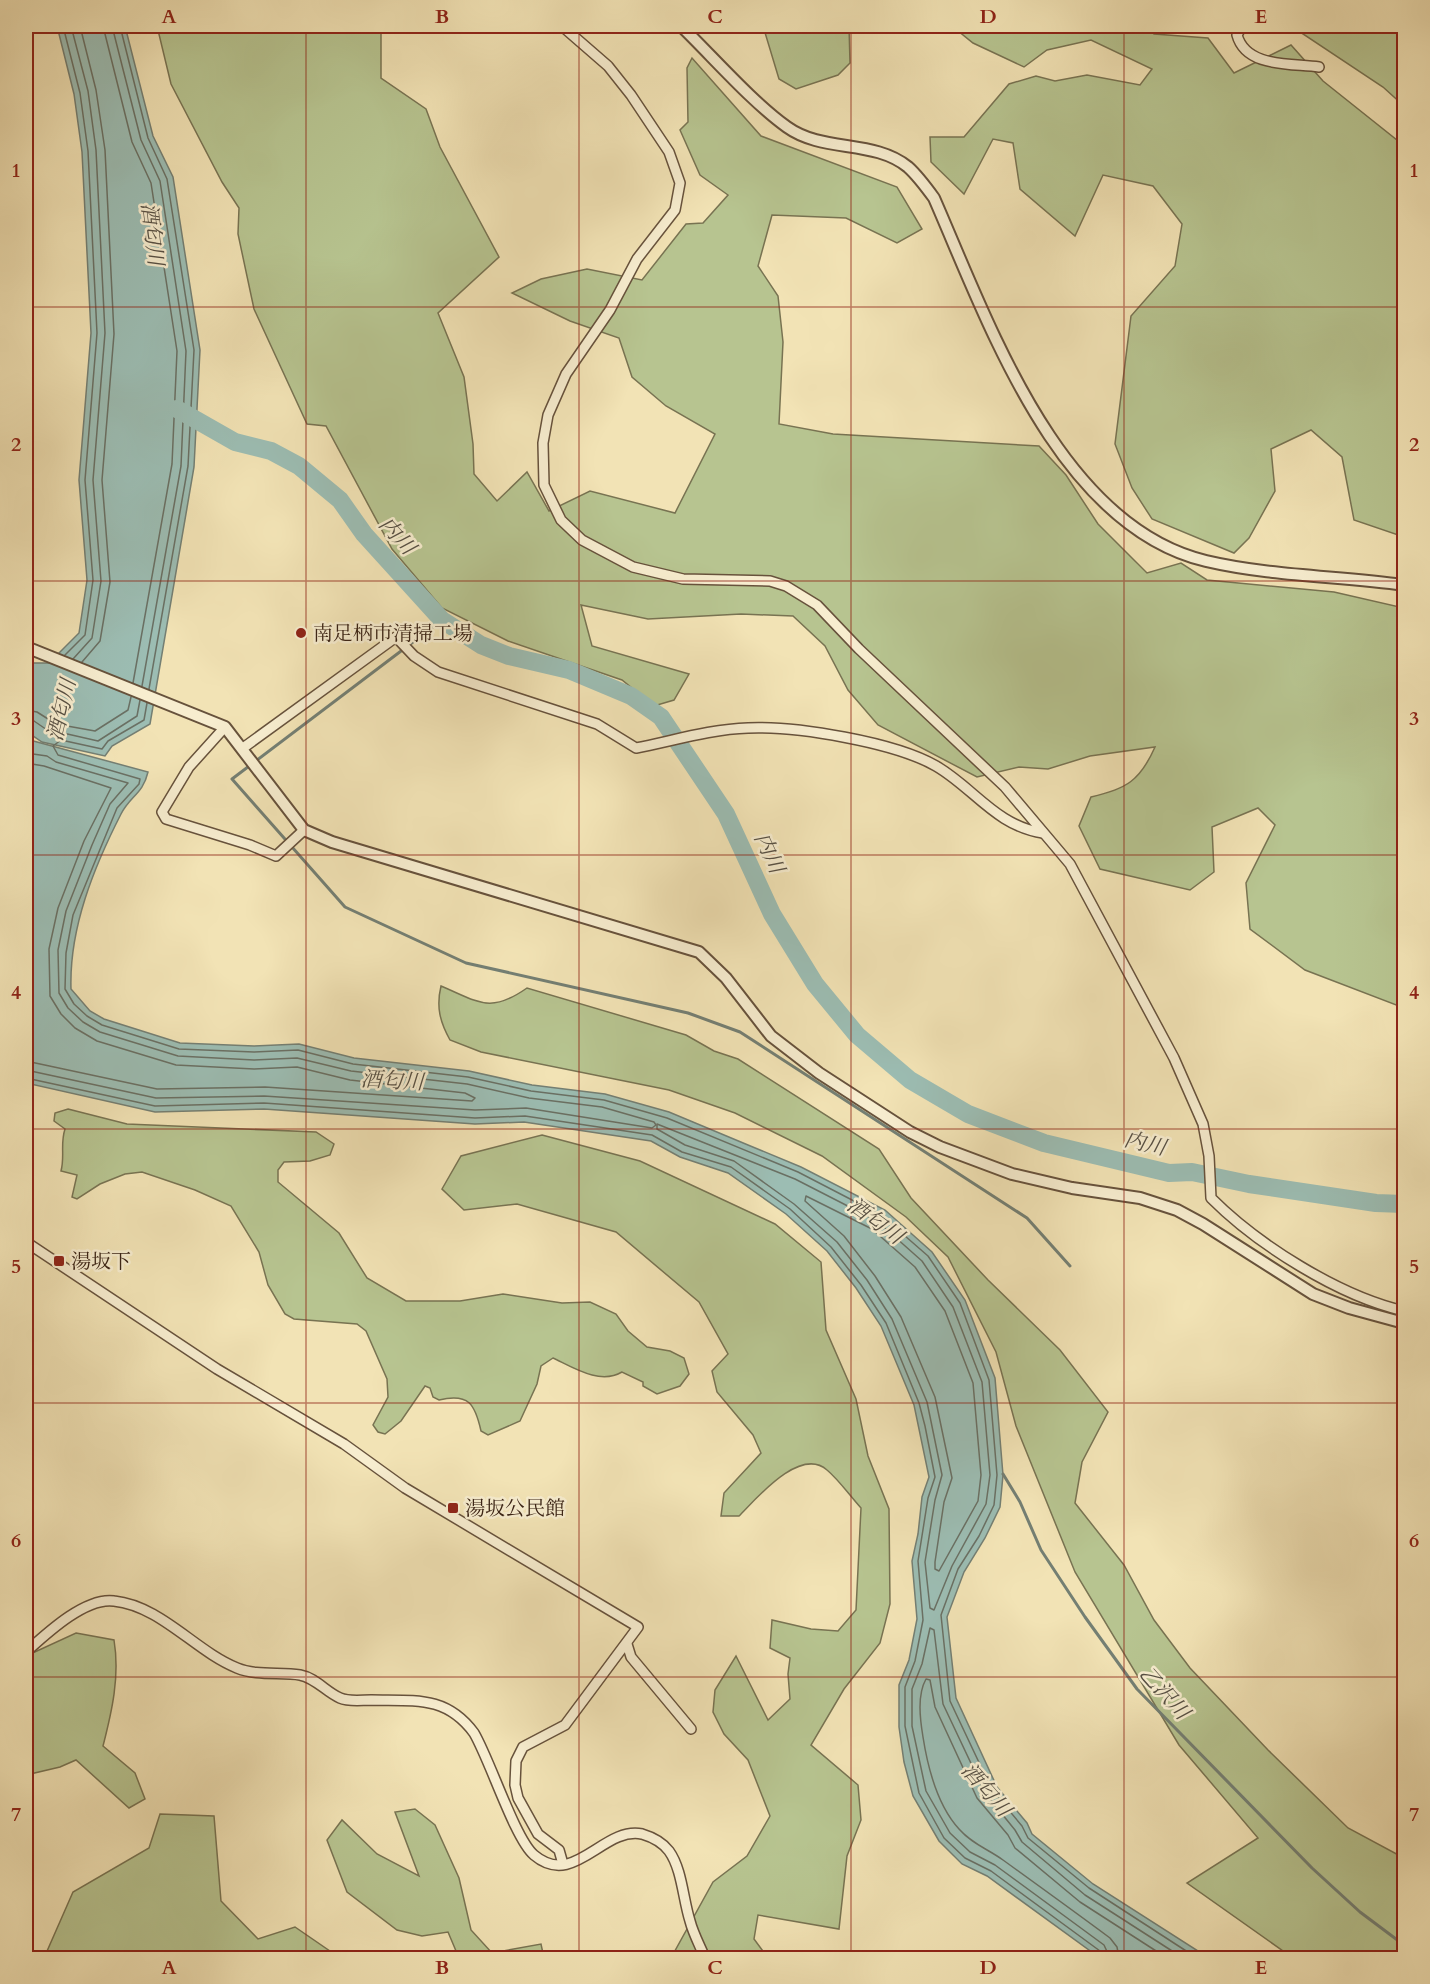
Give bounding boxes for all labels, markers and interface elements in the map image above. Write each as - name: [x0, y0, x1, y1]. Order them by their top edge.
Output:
- text: A: [161, 3, 177, 30]
- text: B: [435, 3, 449, 30]
- text: C: [707, 3, 723, 30]
- text: D: [979, 3, 997, 30]
- text: E: [1255, 3, 1267, 30]
- text: 1: [11, 157, 21, 184]
- text: 1: [1409, 157, 1419, 184]
- water label: 酒匂川: [134, 201, 170, 269]
- text: 2: [11, 431, 21, 458]
- text: 2: [1409, 431, 1419, 458]
- water label: 内川: [372, 511, 423, 563]
- place label: 南足柄市清掃工場: [313, 620, 473, 647]
- marker: 南足柄市清掃工場: [294, 626, 308, 640]
- water label: 酒匂川: [41, 674, 84, 744]
- text: 3: [11, 705, 21, 732]
- text: 3: [1409, 705, 1419, 732]
- water label: 内川: [747, 828, 792, 880]
- text: 4: [11, 979, 21, 1006]
- text: 4: [1409, 979, 1419, 1006]
- water label: 酒匂川: [360, 1065, 426, 1097]
- water label: 内川: [1121, 1125, 1171, 1163]
- water label: 酒匂川: [841, 1191, 911, 1252]
- place label: 湯坂下: [71, 1248, 131, 1275]
- text: 5: [11, 1253, 21, 1280]
- text: 5: [1409, 1253, 1419, 1280]
- marker: 湯坂下: [52, 1254, 66, 1268]
- place label: 湯坂公民館: [465, 1495, 565, 1522]
- marker: 湯坂公民館: [446, 1501, 460, 1515]
- text: 6: [11, 1527, 21, 1554]
- text: 6: [1409, 1527, 1419, 1554]
- water label: 乙沢川: [1132, 1660, 1197, 1728]
- water label: 酒匂川: [954, 1757, 1019, 1825]
- text: 7: [11, 1801, 21, 1828]
- text: 7: [1409, 1801, 1419, 1828]
- text: A: [161, 1954, 177, 1981]
- text: B: [435, 1954, 449, 1981]
- text: C: [707, 1954, 723, 1981]
- text: D: [979, 1954, 997, 1981]
- text: E: [1255, 1954, 1267, 1981]

